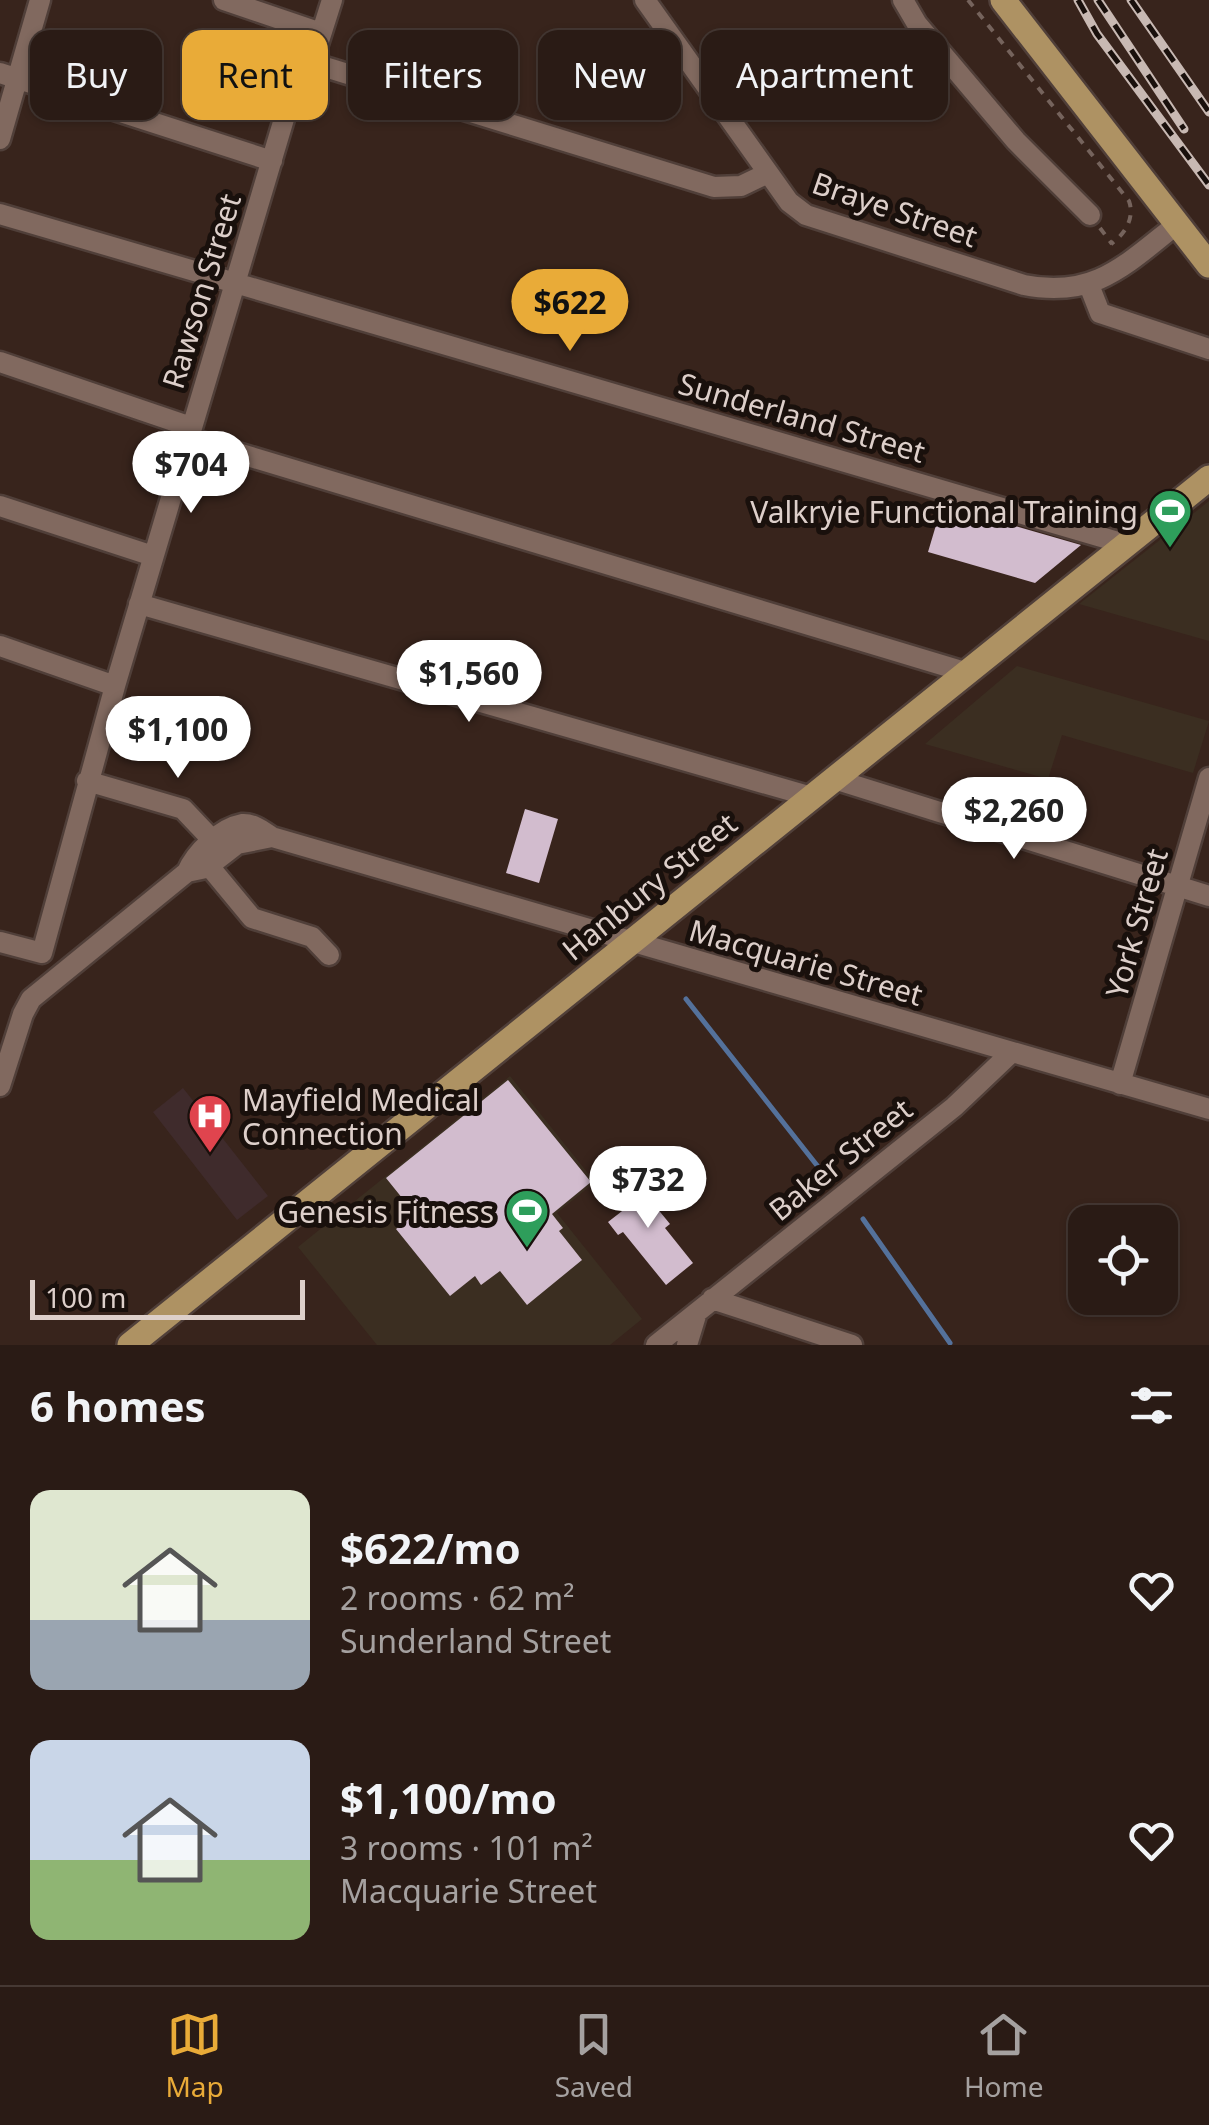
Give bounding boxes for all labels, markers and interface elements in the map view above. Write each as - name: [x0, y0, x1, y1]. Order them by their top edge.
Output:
- chip: Buy: [30, 30, 162, 120]
- chip: Rent: [182, 30, 328, 120]
- chip: Filters: [348, 30, 518, 120]
- chip: New: [538, 30, 681, 120]
- chip: Apartment: [701, 30, 948, 120]
- street label: Braye Street: [807, 162, 983, 256]
- street label: Rawson Street: [152, 188, 250, 393]
- pin: $622: [511, 269, 629, 354]
- text: $622: [533, 280, 607, 323]
- street label: Sunderland Street: [674, 362, 930, 472]
- pin: $704: [132, 431, 250, 516]
- text: $704: [154, 442, 228, 485]
- sports icon: Valkryie Functional Training: [1147, 488, 1193, 549]
- place label: Valkryie Functional Training: [750, 491, 1138, 532]
- pin: $1,560: [388, 640, 550, 725]
- text: $1,560: [419, 651, 519, 694]
- pin: $1,100: [97, 696, 259, 781]
- text: $1,100: [128, 707, 228, 750]
- pin: $2,260: [933, 777, 1095, 862]
- text: $2,260: [964, 788, 1064, 831]
- street label: Hanbury Street: [553, 803, 745, 969]
- street label: York Street: [1095, 843, 1177, 1002]
- street label: Macquarie Street: [685, 909, 928, 1015]
- place label: Mayfield Medical Connection: [242, 1079, 480, 1154]
- street label: Baker Street: [760, 1088, 920, 1229]
- hospital icon: Mayfield Medical Connection: [187, 1093, 233, 1154]
- pin: $732: [589, 1146, 707, 1231]
- text: $732: [611, 1157, 685, 1200]
- sports icon: Genesis Fitness: [504, 1188, 550, 1249]
- place label: Genesis Fitness: [277, 1191, 494, 1232]
- map controls: [1068, 1205, 1178, 1315]
- button: locate: [1068, 1205, 1178, 1315]
- scale bar: [30, 1275, 305, 1320]
- text: 100 m: [45, 1278, 127, 1316]
- text: 6 homes: [30, 1377, 206, 1434]
- icon: filters: [1124, 1378, 1179, 1433]
- text: $622/mo: [340, 1519, 521, 1576]
- icon: home: [110, 1530, 230, 1650]
- icon: heart: [1124, 1563, 1179, 1618]
- text: 2 rooms · 62 m²: [340, 1576, 574, 1619]
- text: Sunderland Street: [340, 1619, 611, 1662]
- text: $1,100/mo: [340, 1769, 557, 1826]
- icon: home: [110, 1780, 230, 1900]
- icon: heart: [1124, 1813, 1179, 1868]
- text: 3 rooms · 101 m²: [340, 1826, 593, 1869]
- text: Macquarie Street: [340, 1869, 597, 1912]
- tab: Map: [165, 2007, 224, 2105]
- tab: Saved: [555, 2007, 633, 2105]
- tab: Home: [964, 2007, 1044, 2105]

